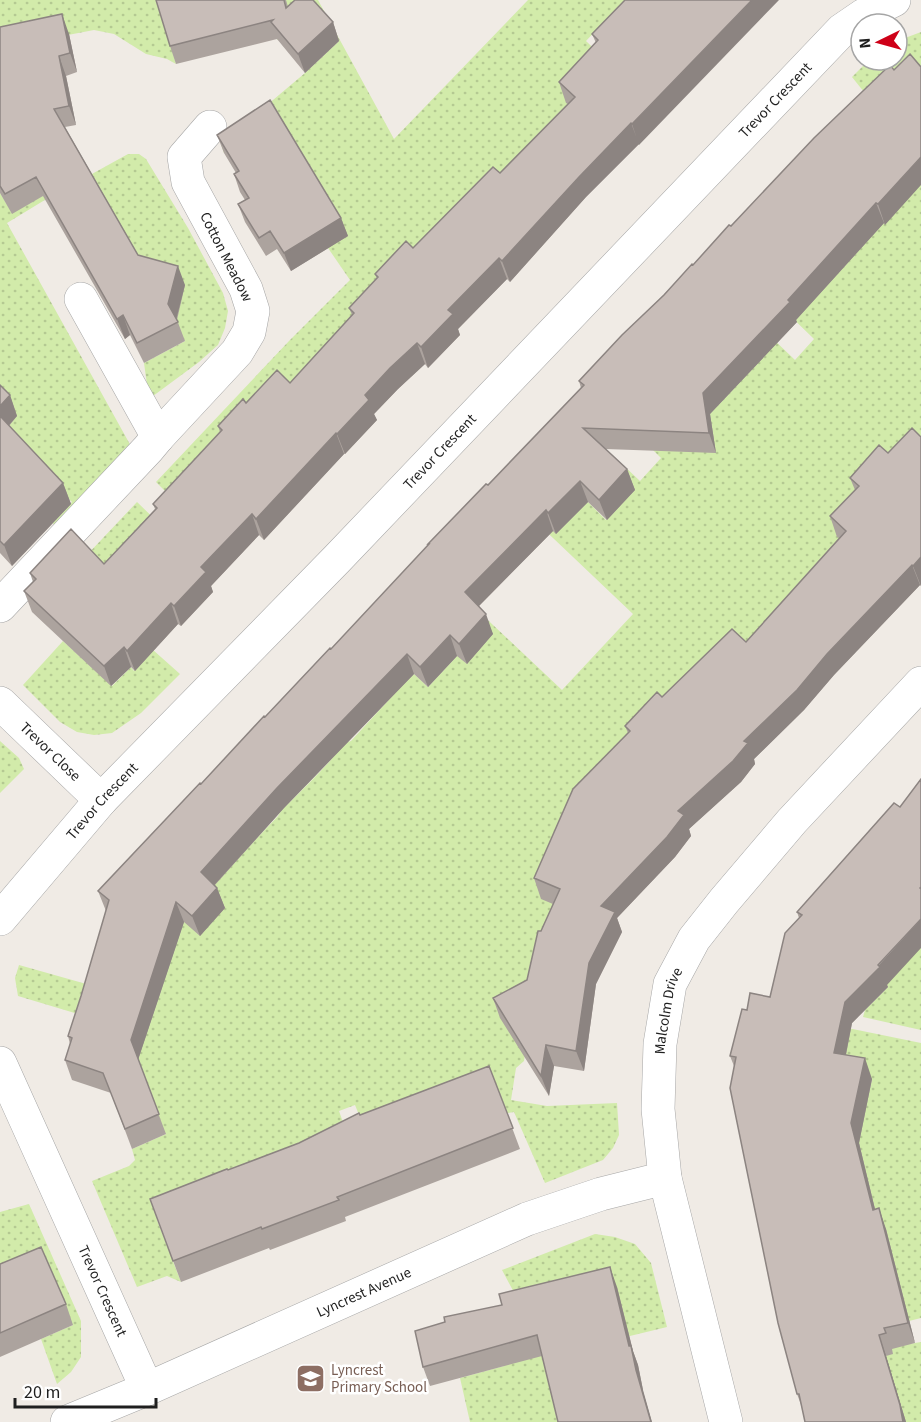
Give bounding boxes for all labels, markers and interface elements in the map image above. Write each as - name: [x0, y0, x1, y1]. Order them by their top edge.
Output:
- north arrow: [849, 12, 909, 72]
- text: N: [854, 37, 876, 49]
- street label: Trevor Crescent: [734, 57, 817, 143]
- street label: Cotton Meadow: [194, 208, 258, 306]
- street label: Trevor Crescent: [398, 409, 481, 494]
- street label: Trevor Close: [15, 717, 86, 786]
- street label: Trevor Crescent: [61, 758, 143, 844]
- street label: Malcolm Drive: [649, 963, 688, 1055]
- street label: Trevor Crescent: [73, 1242, 132, 1340]
- street label: Lyncrest Avenue: [313, 1262, 414, 1322]
- place label: Lyncrest Primary School: [331, 1360, 427, 1398]
- school or university icon: Lyncrest Primary School: [294, 1363, 326, 1395]
- scale bar: [15, 1371, 156, 1409]
- text: 20 m: [24, 1380, 60, 1405]

